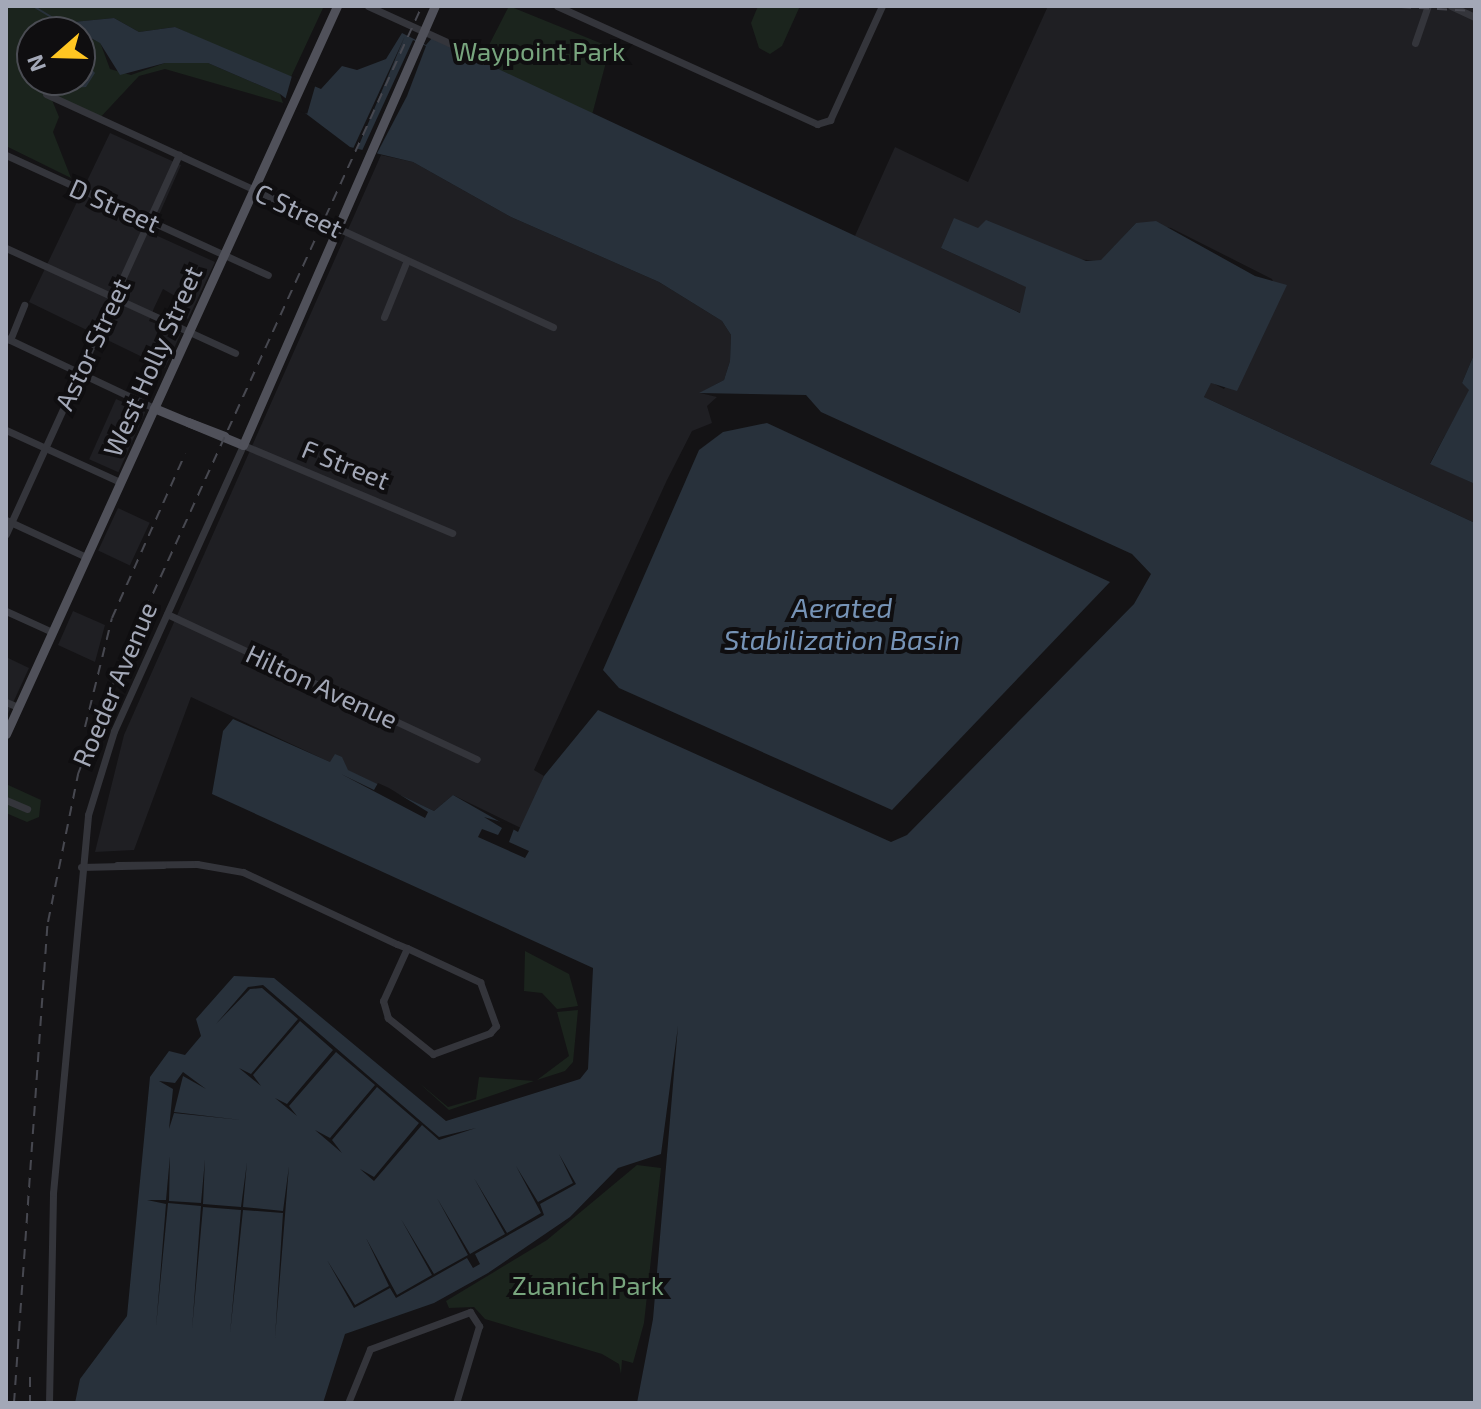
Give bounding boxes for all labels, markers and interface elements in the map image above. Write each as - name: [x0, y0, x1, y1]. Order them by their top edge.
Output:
- north arrow: [16, 16, 96, 96]
- park label: Waypoint Park: [453, 35, 625, 67]
- text: N: [20, 52, 50, 75]
- street label: D Street: [65, 171, 165, 239]
- street label: C Street: [250, 176, 348, 244]
- street label: West Holly Street: [96, 261, 208, 461]
- street label: Astor Street: [48, 273, 136, 415]
- street label: F Street: [297, 432, 395, 496]
- water label: Aerated Stabilization Basin: [724, 590, 960, 656]
- street label: Roeder Avenue: [65, 596, 163, 772]
- street label: Hilton Avenue: [241, 637, 403, 735]
- park label: Zuanich Park: [512, 1269, 664, 1301]

